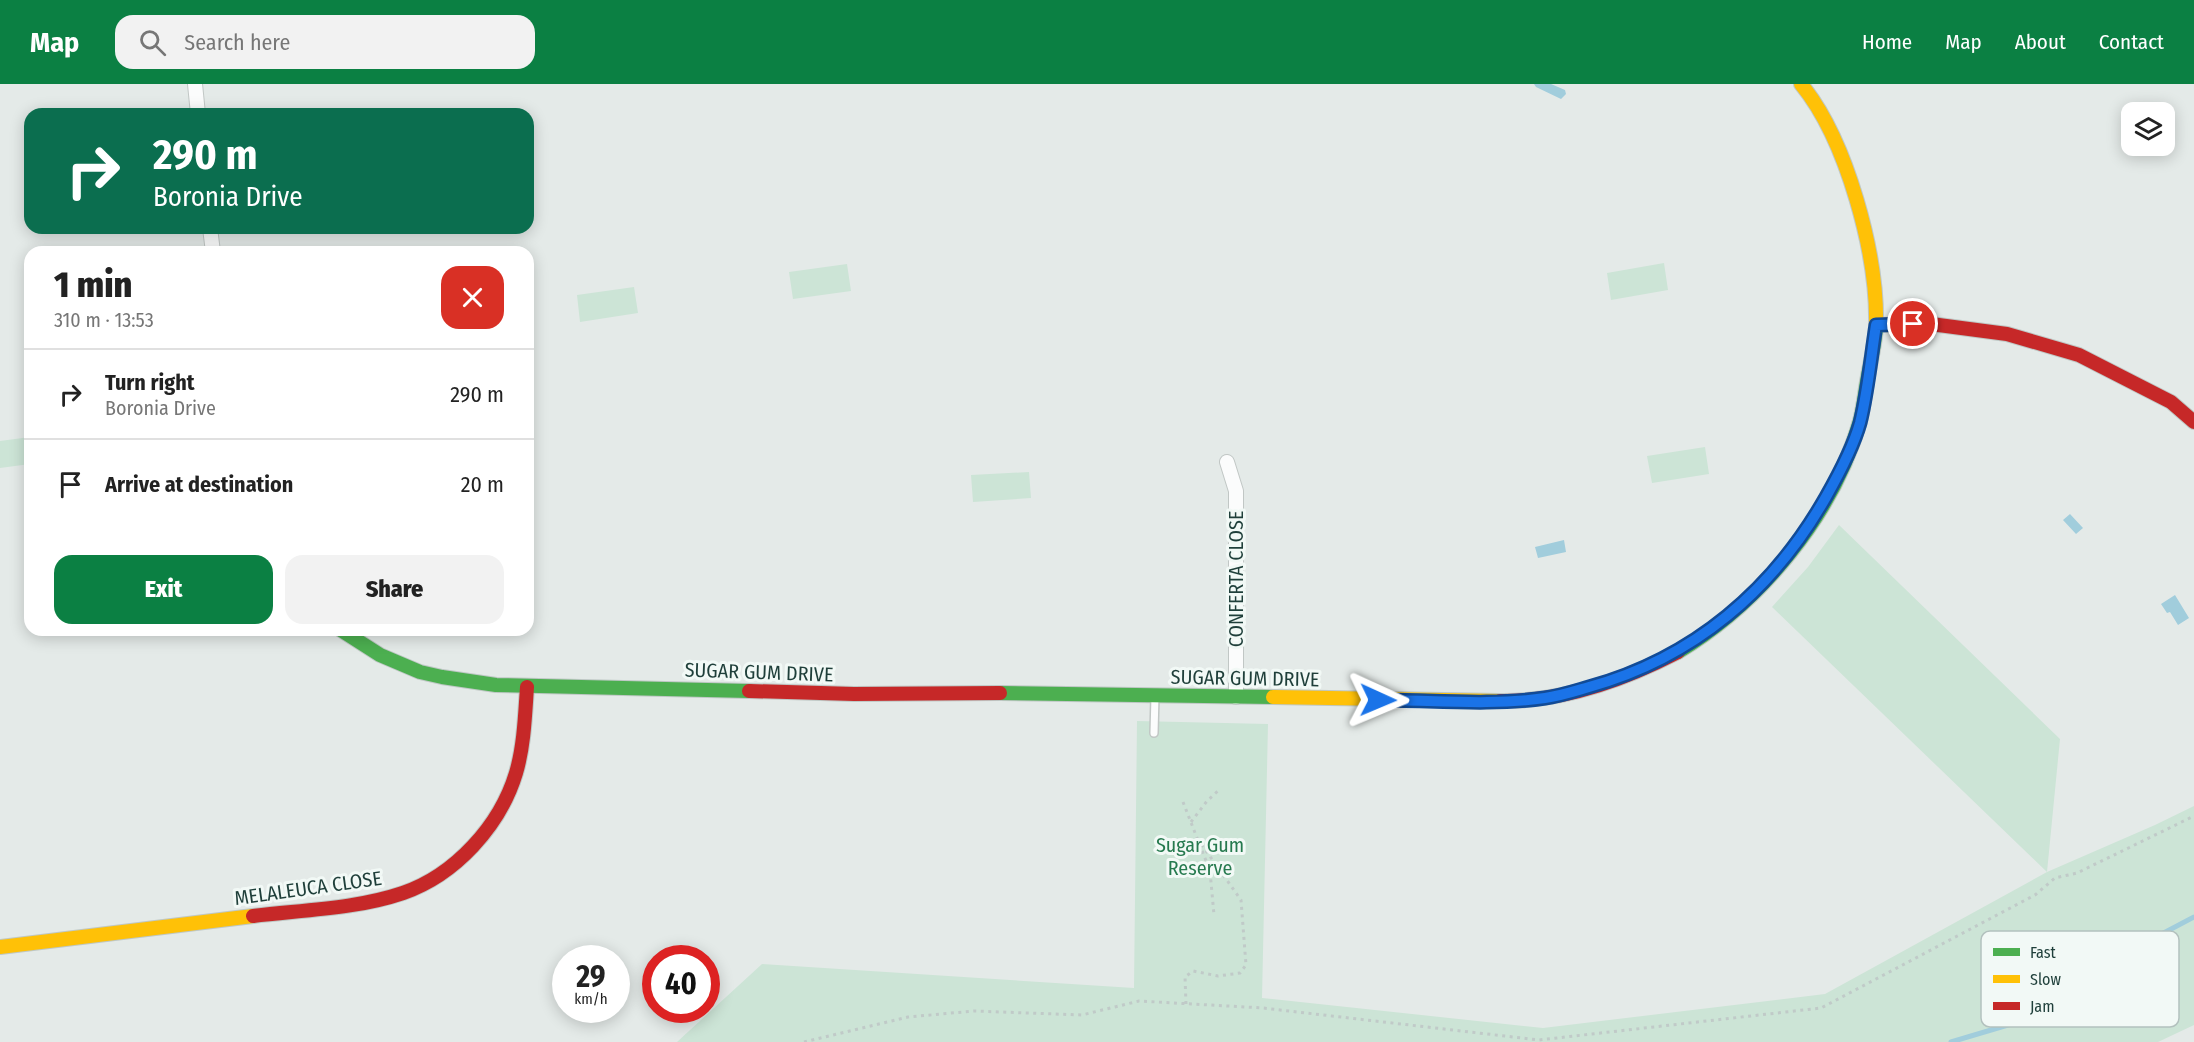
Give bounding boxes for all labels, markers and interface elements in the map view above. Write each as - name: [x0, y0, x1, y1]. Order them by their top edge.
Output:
- search box: [115, 15, 535, 69]
- text: Map: [30, 26, 79, 59]
- icon: search: [136, 26, 169, 59]
- text: Search here: [184, 29, 290, 56]
- text: Home: [1862, 29, 1912, 55]
- text: Map: [1945, 29, 1982, 55]
- text: About: [2015, 29, 2066, 55]
- text: Contact: [2099, 29, 2164, 55]
- map controls: [2121, 102, 2175, 156]
- button: layers: [2121, 102, 2175, 156]
- text: 290 m: [153, 130, 258, 180]
- icon: right: [54, 132, 132, 210]
- text: Boronia Drive: [153, 181, 303, 213]
- text: 1 min: [54, 263, 132, 307]
- button: close: [441, 266, 504, 329]
- pin: [1887, 298, 1938, 349]
- icon: arrive: [1896, 307, 1929, 340]
- text: 310 m · 13:53: [54, 308, 154, 332]
- text: Turn right: [105, 369, 194, 396]
- icon: right: [54, 378, 87, 411]
- text: 290 m: [450, 381, 504, 408]
- text: Boronia Drive: [105, 396, 216, 420]
- icon: arrive: [54, 468, 87, 501]
- text: Arrive at destination: [105, 471, 293, 498]
- text: 20 m: [461, 471, 504, 498]
- street label: CONFERTA CLOSE: [1224, 511, 1248, 647]
- button: Exit: [54, 555, 273, 624]
- button: Share: [285, 555, 504, 624]
- street label: SUGAR GUM DRIVE: [684, 657, 834, 687]
- street label: SUGAR GUM DRIVE: [1170, 665, 1320, 691]
- position arrow: [1346, 668, 1410, 732]
- park label: Sugar Gum Reserve: [1156, 833, 1244, 880]
- street label: MELALEUCA CLOSE: [233, 866, 383, 910]
- legend: [1981, 931, 2179, 1027]
- text: Fast: [2030, 943, 2057, 962]
- speed limit sign: 40: [642, 945, 720, 1023]
- text: 29: [576, 959, 606, 995]
- text: Slow: [2030, 970, 2061, 989]
- text: km/h: [574, 990, 608, 1008]
- text: Jam: [2030, 997, 2055, 1016]

